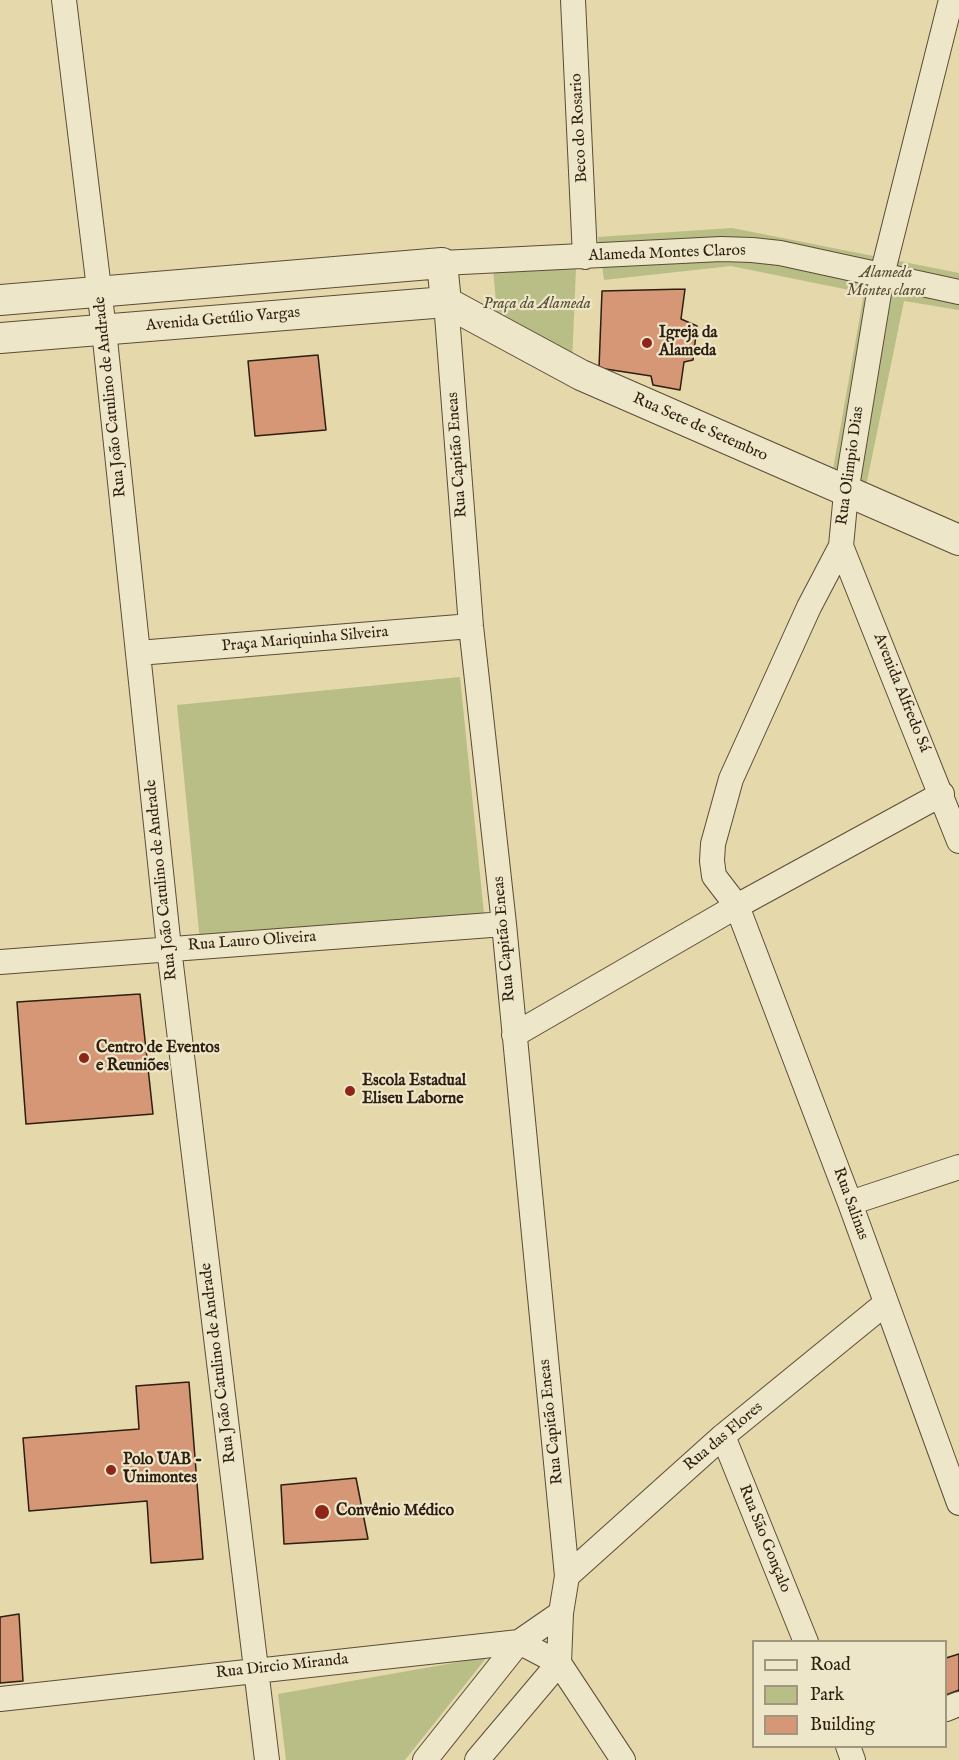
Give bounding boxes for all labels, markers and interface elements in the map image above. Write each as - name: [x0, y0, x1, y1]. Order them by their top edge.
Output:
- street label: Beco do Rosario: [568, 73, 592, 183]
- street label: Alameda Montes Claros: [588, 242, 746, 266]
- park label: Alameda Montes claros: [846, 264, 926, 302]
- park label: Praça da Alameda: [483, 295, 591, 315]
- street label: Rua João Catulino de Andrade: [91, 296, 131, 498]
- street label: Avenida Getúlio Vargas: [145, 304, 301, 336]
- place label: Igreja da Alameda: [659, 324, 717, 362]
- marker: Igreja da Alameda: [640, 336, 654, 350]
- street label: Rua Sete de Setembro: [630, 390, 770, 466]
- street label: Rua Capitão Eneas: [444, 391, 472, 519]
- street label: Rua Olimpio Dias: [833, 405, 869, 527]
- street label: Praça Mariquinha Silveira: [221, 623, 389, 657]
- street label: Avenida Alfredo Sá: [868, 631, 934, 755]
- street label: Rua João Catulino de Andrade: [142, 779, 182, 981]
- street label: Rua Capitão Eneas: [490, 875, 520, 1003]
- street label: Rua Lauro Oliveira: [187, 928, 317, 956]
- place label: Centro de Eventos e Reuniões: [96, 1039, 220, 1077]
- marker: Centro de Eventos e Reuniões: [77, 1051, 91, 1065]
- place label: Escola Estadual Eliseu Laborne: [362, 1072, 466, 1110]
- marker: Escola Estadual Eliseu Laborne: [343, 1084, 357, 1098]
- street label: Rua Salinas: [828, 1165, 872, 1243]
- street label: Rua João Catulino de Andrade: [197, 1262, 241, 1464]
- street label: Rua Capitão Eneas: [536, 1358, 568, 1486]
- street label: Rua das Flores: [681, 1398, 767, 1476]
- place label: Polo UAB - Unimontes: [123, 1451, 202, 1489]
- marker: Polo UAB - Unimontes: [104, 1463, 118, 1477]
- street label: Rua São Gonçalo: [734, 1482, 794, 1596]
- place label: Convênio Médico: [336, 1502, 454, 1522]
- marker: Convênio Médico: [313, 1503, 331, 1521]
- legend: [752, 1640, 947, 1748]
- street label: Rua Dircio Miranda: [215, 1650, 349, 1684]
- text: Road: [810, 1654, 851, 1677]
- text: Park: [810, 1684, 844, 1707]
- text: Building: [810, 1714, 875, 1737]

